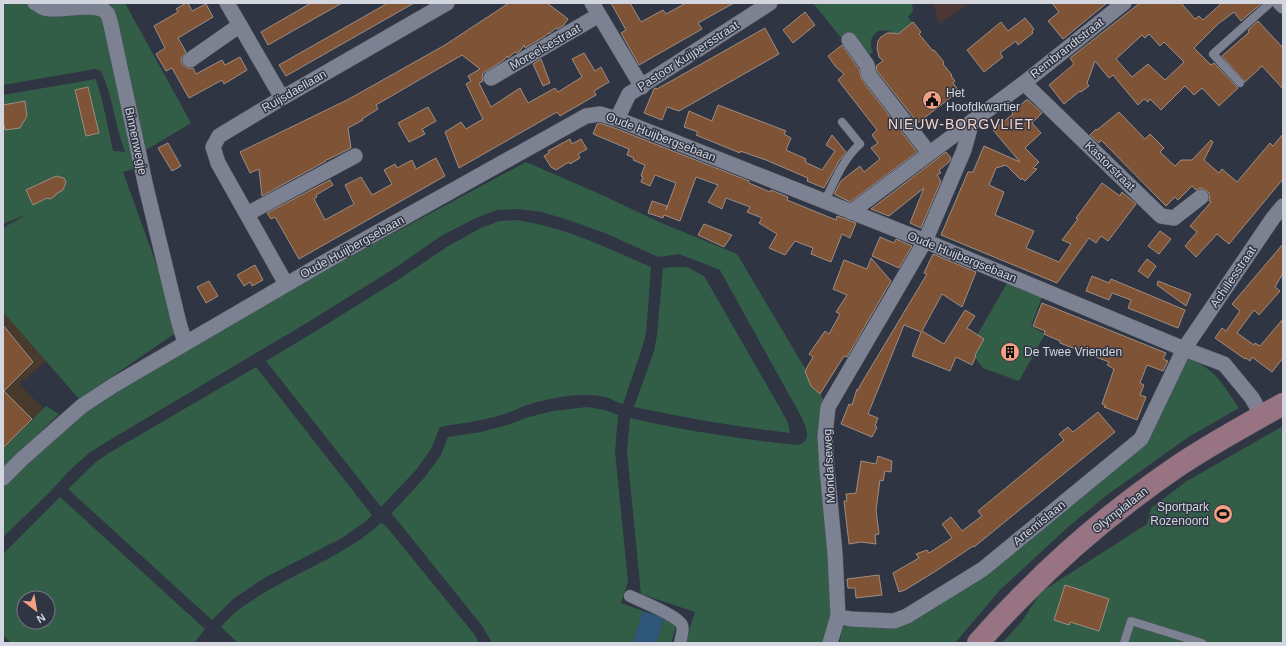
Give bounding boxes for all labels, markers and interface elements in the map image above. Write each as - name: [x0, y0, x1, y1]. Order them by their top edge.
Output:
- street label: Rembrandtstraat: [1027, 15, 1107, 81]
- street label: Pastoor Kuijpersstraat: [635, 18, 742, 94]
- street label: Moreelsestraat: [507, 21, 583, 73]
- street label: Ruijsdaellaan: [259, 67, 329, 115]
- place label: Het Hoofdkwartier: [946, 86, 1020, 114]
- public building icon: Het Hoofdkwartier: [921, 89, 943, 111]
- street label: Binnenwegje: [122, 106, 150, 176]
- street label: Oude Huijbergsebaan: [604, 110, 718, 164]
- district label: NIEUW-BORGVLIET: [888, 116, 1034, 132]
- street label: Kastorstraat: [1082, 138, 1139, 194]
- street label: Oude Huijbergsebaan: [298, 213, 406, 281]
- street label: Oude Huijbergsebaan: [905, 229, 1019, 285]
- street label: Achillesstraat: [1207, 243, 1259, 311]
- building icon: De Twee Vrienden: [999, 341, 1021, 363]
- place label: De Twee Vrienden: [1024, 345, 1122, 359]
- street label: Mondafseweg: [820, 428, 838, 504]
- street label: Olympialaan: [1089, 484, 1151, 536]
- street label: Artemislaan: [1010, 498, 1068, 548]
- place label: Sportpark Rozenoord: [1150, 500, 1210, 528]
- sports icon: Sportpark Rozenoord: [1212, 503, 1234, 525]
- north arrow: [16, 590, 56, 630]
- text: N: [35, 611, 48, 626]

